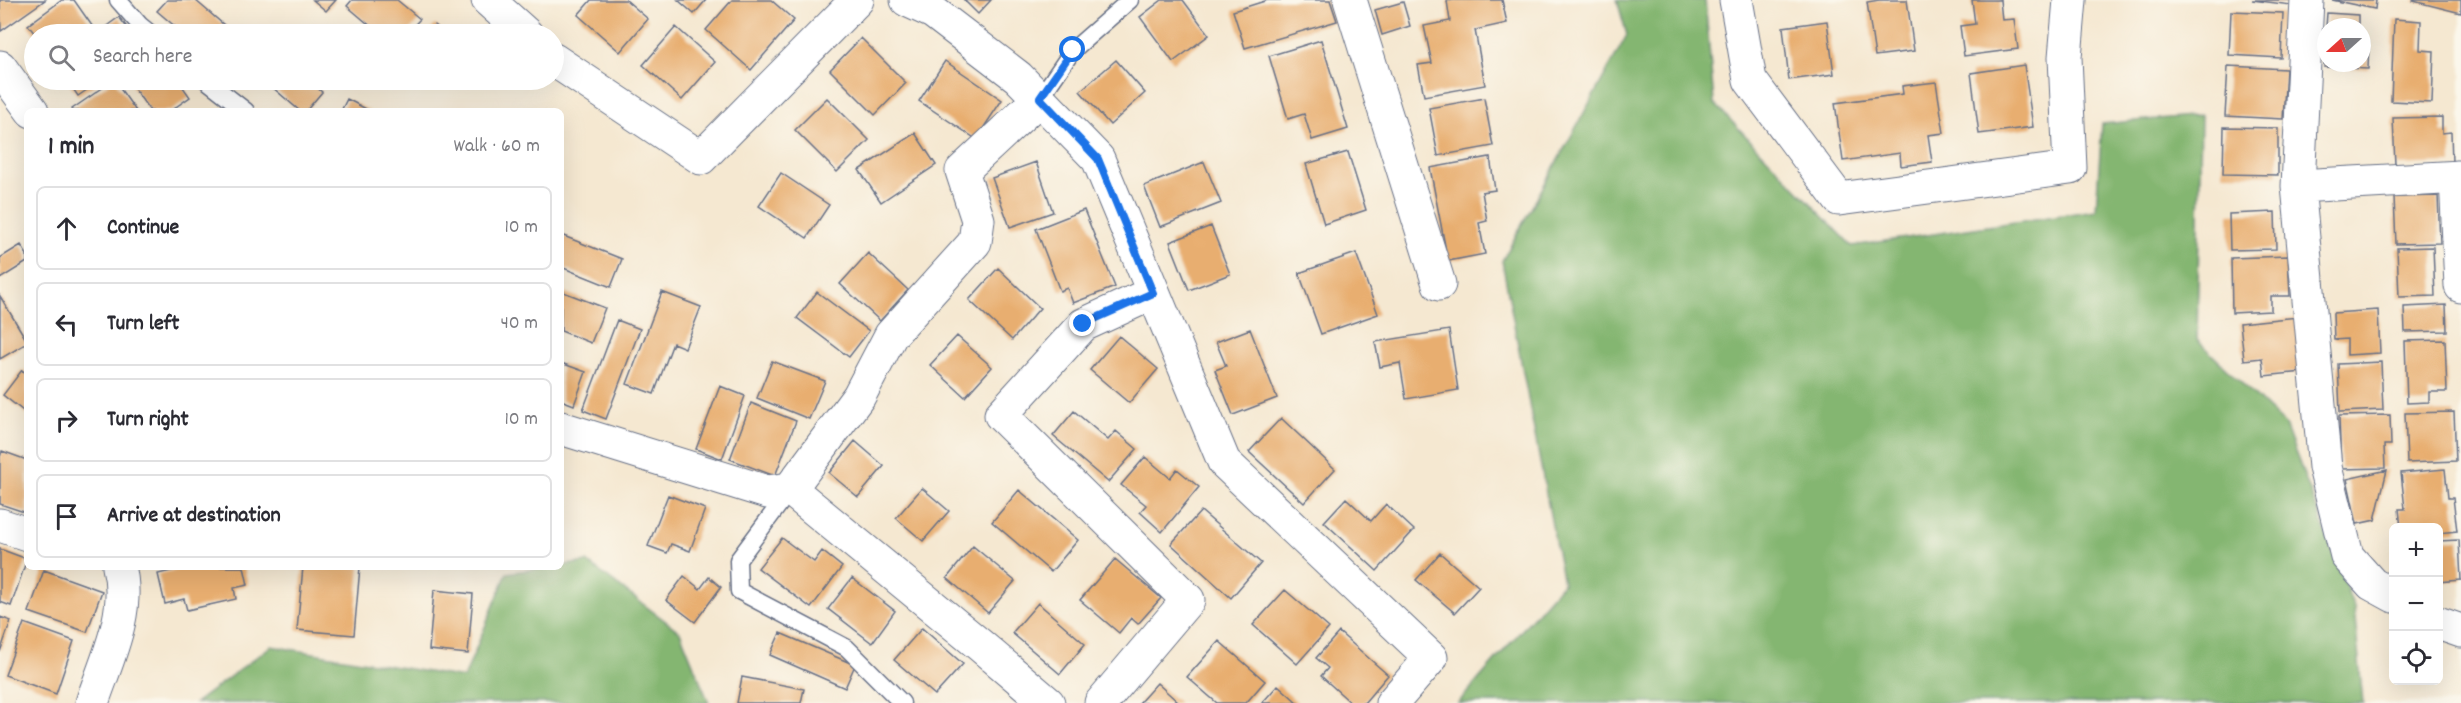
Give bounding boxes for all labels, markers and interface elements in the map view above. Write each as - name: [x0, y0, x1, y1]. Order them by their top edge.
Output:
- north arrow: [2317, 18, 2371, 72]
- search box: [24, 24, 564, 90]
- route start: [1059, 36, 1085, 62]
- icon: search: [45, 41, 78, 74]
- text: Search here: [93, 42, 192, 73]
- text: 1 min: [48, 129, 94, 166]
- text: Walk · 60 m: [453, 133, 540, 161]
- icon: ahead: [50, 212, 83, 245]
- text: Continue: [107, 213, 179, 244]
- text: 10 m: [504, 214, 538, 242]
- icon: left: [50, 308, 83, 341]
- text: Turn left: [107, 309, 179, 340]
- text: 40 m: [500, 310, 538, 338]
- route end: [1069, 310, 1095, 336]
- icon: right: [50, 404, 83, 437]
- text: Turn right: [107, 405, 189, 436]
- text: 10 m: [504, 406, 538, 434]
- icon: arrive: [50, 500, 83, 533]
- text: Arrive at destination: [107, 501, 281, 532]
- map controls: [2389, 523, 2443, 685]
- button: +: [2389, 523, 2443, 577]
- button: −: [2389, 577, 2443, 631]
- button: locate: [2389, 631, 2443, 685]

